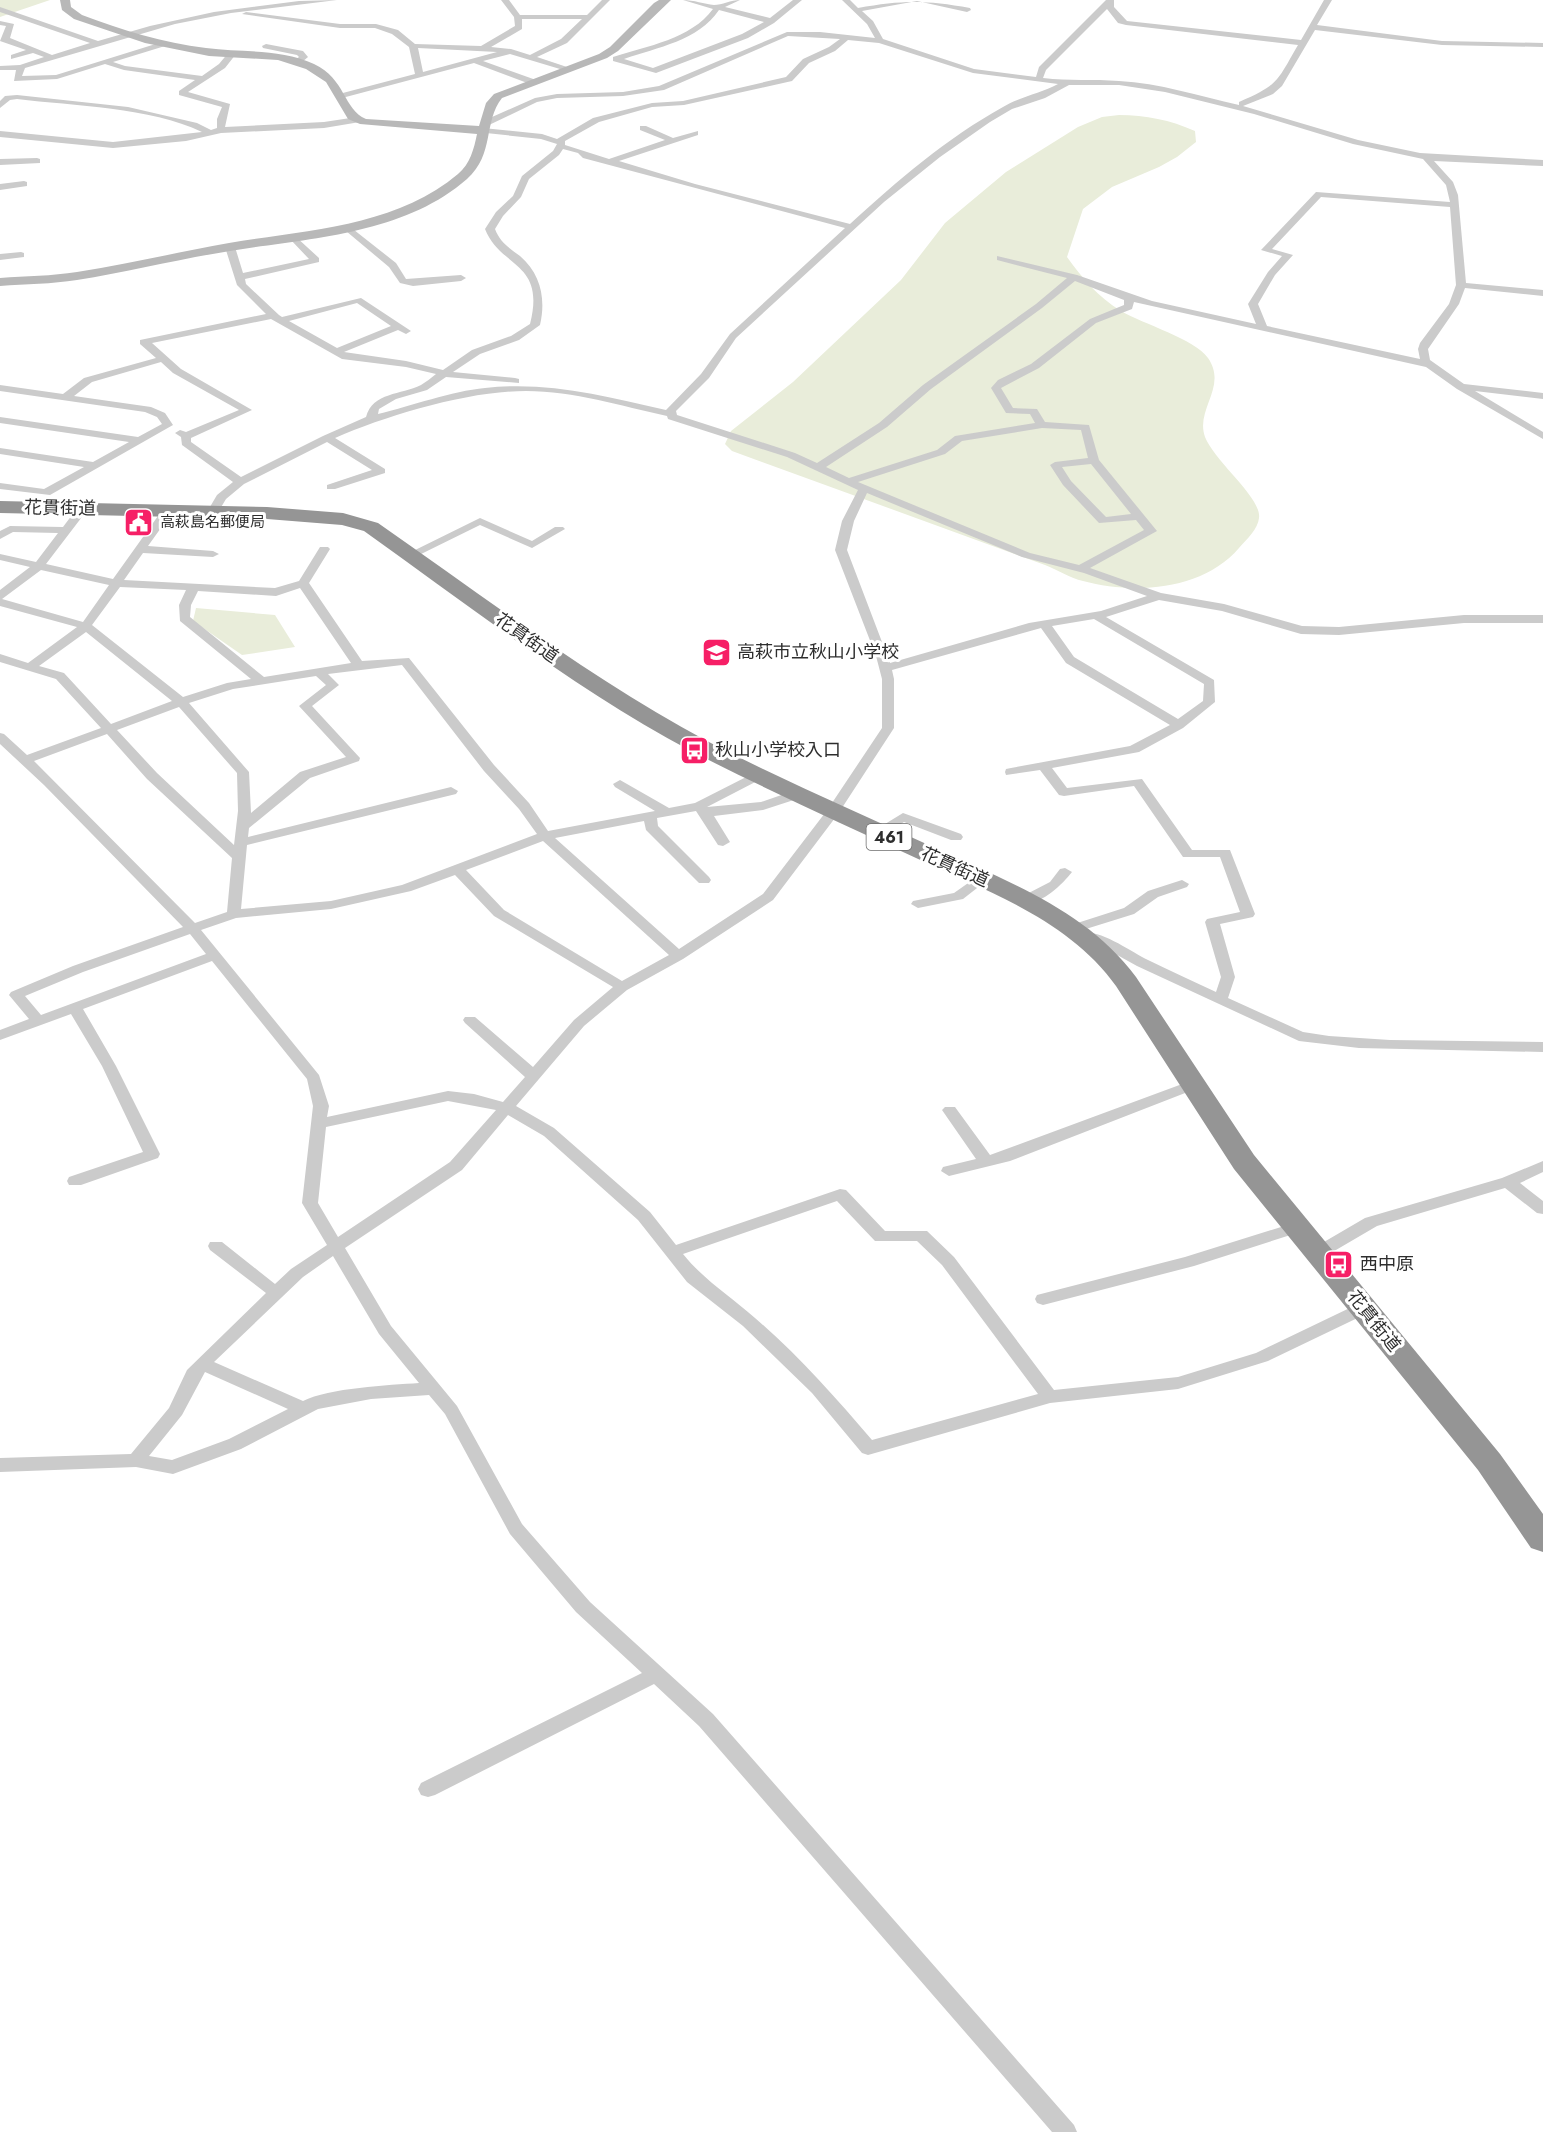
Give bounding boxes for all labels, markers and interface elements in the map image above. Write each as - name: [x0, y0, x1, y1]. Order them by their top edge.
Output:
- street label: 花貫街道: [24, 494, 96, 522]
- public building icon: 高萩島名郵便局: [123, 506, 155, 538]
- place label: 高萩島名郵便局: [160, 511, 265, 533]
- street label: 花貫街道: [490, 607, 564, 669]
- school or university icon: 高萩市立秋山小学校: [700, 636, 732, 668]
- place label: 高萩市立秋山小学校: [737, 639, 899, 665]
- bus stop icon: 秋山小学校入口: [678, 734, 710, 766]
- place label: 秋山小学校入口: [715, 737, 841, 763]
- road number: 461: [866, 824, 912, 850]
- street label: 花貫街道: [917, 840, 993, 894]
- bus stop icon: 西中原: [1323, 1248, 1355, 1280]
- place label: 西中原: [1360, 1251, 1414, 1277]
- street label: 花貫街道: [1341, 1285, 1407, 1357]

